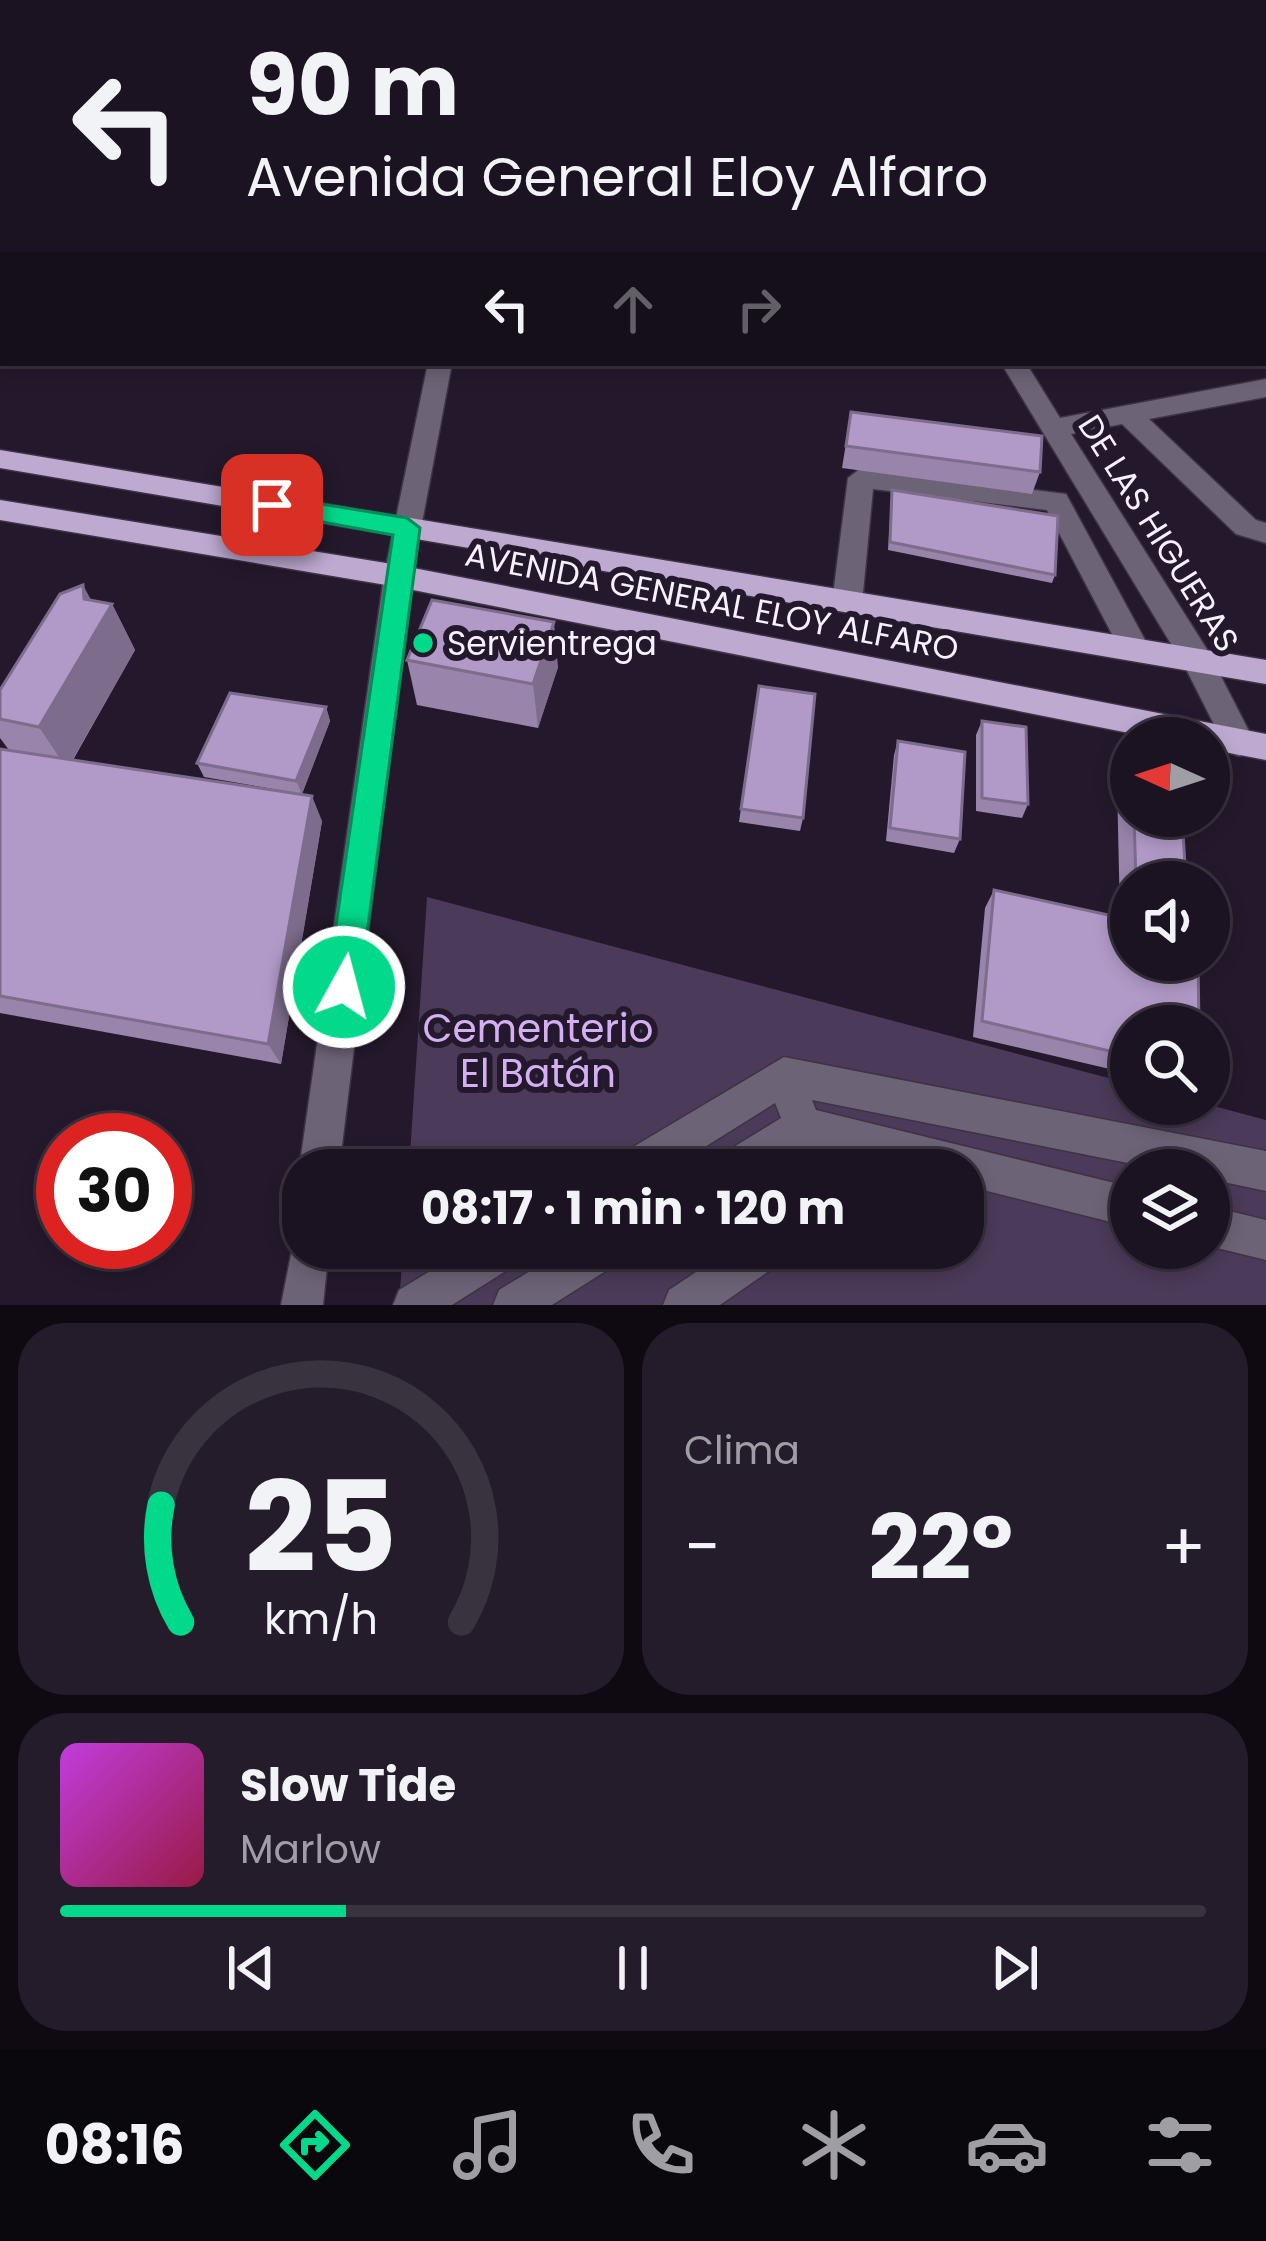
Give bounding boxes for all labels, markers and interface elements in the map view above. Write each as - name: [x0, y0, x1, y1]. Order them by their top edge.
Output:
- text: 90 m: [246, 27, 459, 144]
- icon: left: [48, 48, 204, 204]
- text: Avenida General Eloy Alfaro: [246, 139, 988, 215]
- icon: left: [474, 276, 540, 342]
- icon: ahead: [600, 276, 666, 342]
- icon: right: [726, 276, 792, 342]
- street label: DE LAS HIGUERAS: [1067, 406, 1250, 661]
- pin: [221, 454, 323, 556]
- icon: arrive: [239, 472, 305, 538]
- street label: AVENIDA GENERAL ELOY ALFARO: [461, 531, 963, 672]
- place label: Servientrega: [447, 620, 657, 667]
- marker: Servientrega: [410, 630, 436, 656]
- north arrow: [1110, 717, 1230, 837]
- map controls: [1110, 717, 1230, 1269]
- button: sound: [1110, 861, 1230, 981]
- position arrow: [281, 924, 407, 1050]
- park label: Cementerio El Batán: [422, 1001, 654, 1101]
- button: search: [1110, 1005, 1230, 1125]
- speed limit sign: 30: [36, 1113, 192, 1269]
- button: layers: [1110, 1149, 1230, 1269]
- text: 08:17 · 1 min · 120 m: [421, 1177, 845, 1240]
- text: Clima: [684, 1423, 800, 1478]
- text: 25: [245, 1440, 397, 1615]
- text: 22°: [868, 1484, 1013, 1611]
- text: −: [684, 1501, 720, 1593]
- text: +: [1161, 1501, 1206, 1593]
- text: km/h: [264, 1589, 378, 1649]
- text: Slow Tide: [240, 1754, 456, 1817]
- text: Marlow: [240, 1822, 381, 1877]
- icon: previous: [218, 1935, 284, 2001]
- icon: pause: [600, 1935, 666, 2001]
- icon: next: [982, 1935, 1048, 2001]
- icon: directions: [273, 2103, 357, 2187]
- icon: music: [446, 2103, 530, 2187]
- icon: phone: [619, 2103, 703, 2187]
- icon: climate: [792, 2103, 876, 2187]
- icon: car: [965, 2103, 1049, 2187]
- icon: filters: [1138, 2103, 1222, 2187]
- text: 08:16: [44, 2107, 185, 2183]

